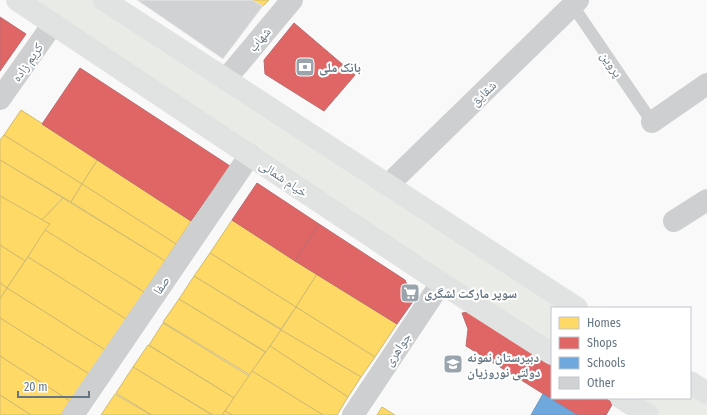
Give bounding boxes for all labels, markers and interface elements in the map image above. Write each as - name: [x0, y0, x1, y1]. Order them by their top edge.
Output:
- street label: شهاب: [245, 24, 274, 55]
- street label: کریم زاده: [9, 40, 47, 85]
- street label: پروین: [597, 49, 626, 81]
- bank icon: بانک ملی: [294, 56, 316, 78]
- place label: بانک ملی: [319, 60, 361, 76]
- street label: شقایق: [467, 78, 500, 110]
- street label: خیام شمالی: [256, 157, 311, 201]
- street label: صفا: [150, 273, 173, 297]
- supermarket icon: سوپر مارکت لشگری: [399, 282, 421, 304]
- place label: سوپر مارکت لشگری: [424, 286, 517, 302]
- legend: [551, 307, 691, 399]
- text: Homes: [587, 316, 621, 330]
- street label: جواهری: [381, 330, 415, 370]
- text: Shops: [587, 336, 617, 350]
- place label: دبیرستان نمونه دولتی نوروزیان: [467, 350, 541, 381]
- school or university icon: دبیرستان نمونه دولتی نوروزیان: [442, 353, 464, 375]
- text: Schools: [587, 356, 625, 370]
- scale bar: [18, 373, 89, 399]
- text: Other: [587, 376, 616, 390]
- text: 20 m: [24, 380, 48, 394]

